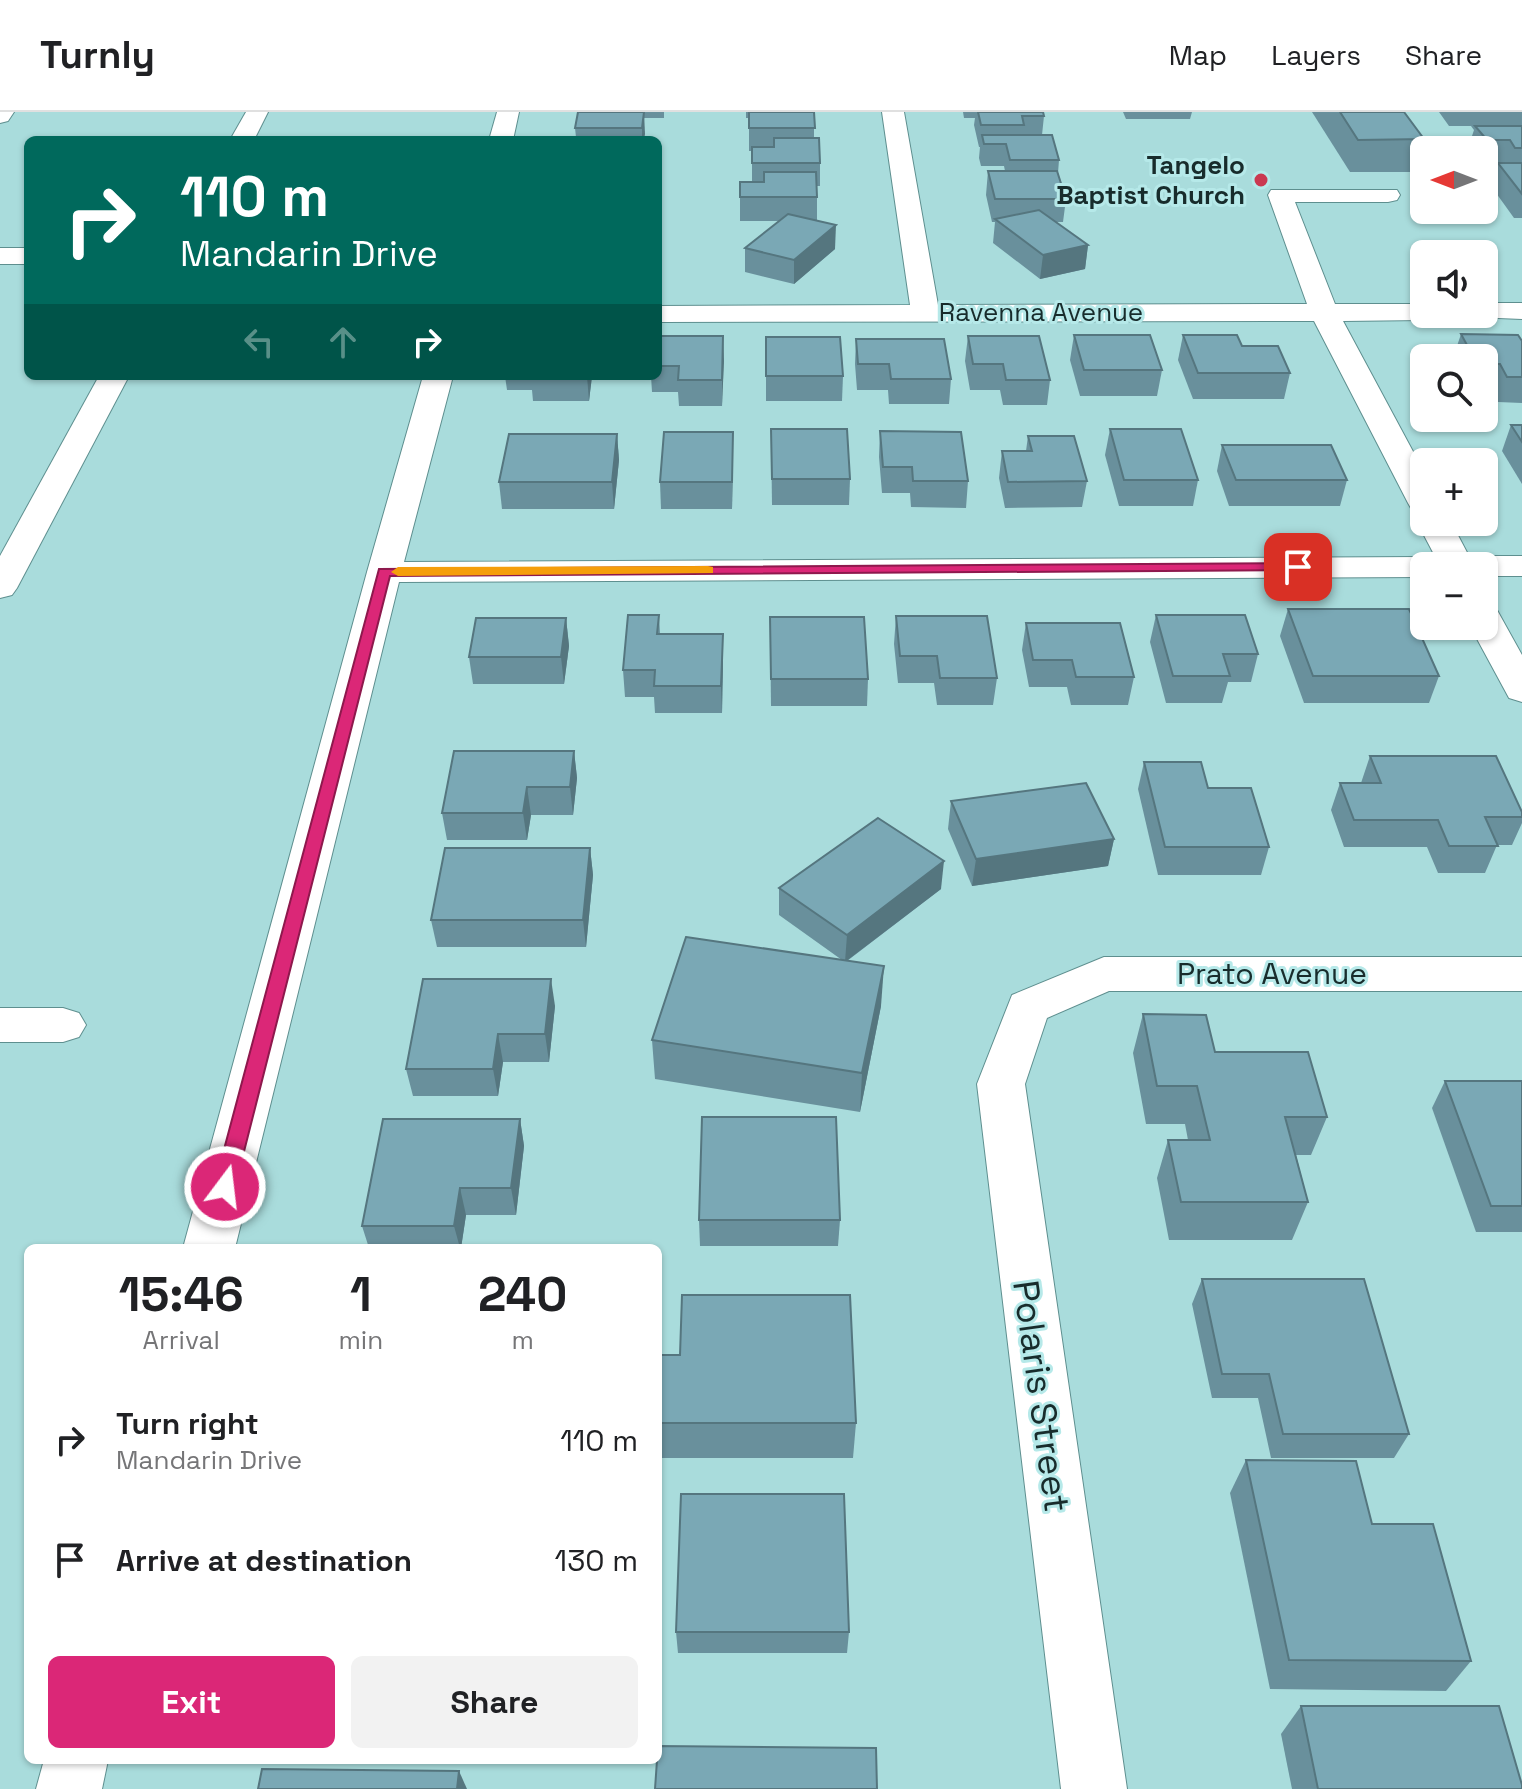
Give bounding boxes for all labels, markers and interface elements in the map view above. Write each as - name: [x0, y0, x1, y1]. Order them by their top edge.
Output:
- text: Turnly: [40, 31, 155, 79]
- text: Map: [1169, 37, 1227, 73]
- text: Layers: [1271, 37, 1361, 73]
- text: Share: [1405, 37, 1482, 73]
- north arrow: [1410, 136, 1498, 224]
- map controls: [1410, 136, 1498, 640]
- place label: Tangelo Baptist Church: [1056, 148, 1245, 212]
- text: 110 m: [180, 161, 329, 232]
- icon: right: [48, 168, 152, 272]
- marker: Tangelo Baptist Church: [1252, 171, 1270, 189]
- text: Mandarin Drive: [180, 231, 438, 277]
- button: sound: [1410, 240, 1498, 328]
- street label: Ravenna Avenue: [939, 295, 1143, 329]
- icon: left: [237, 320, 281, 364]
- icon: ahead: [321, 320, 365, 364]
- icon: right: [405, 320, 449, 364]
- button: search: [1410, 344, 1498, 432]
- button: +: [1410, 448, 1498, 536]
- pin: [1264, 533, 1332, 601]
- icon: arrive: [1276, 545, 1320, 589]
- button: −: [1410, 552, 1498, 640]
- street label: Prato Avenue: [1177, 954, 1367, 993]
- position arrow: [183, 1145, 267, 1229]
- text: 15:46: [119, 1264, 244, 1325]
- text: 1: [350, 1264, 372, 1325]
- text: 240: [478, 1264, 567, 1325]
- street label: Polaris Street: [1002, 1277, 1080, 1515]
- text: Arrival: [143, 1323, 220, 1357]
- text: min: [338, 1323, 383, 1357]
- text: m: [511, 1323, 534, 1357]
- text: Turn right: [116, 1404, 259, 1443]
- icon: right: [48, 1418, 92, 1462]
- text: 110 m: [560, 1421, 638, 1460]
- text: Mandarin Drive: [116, 1443, 302, 1477]
- icon: arrive: [48, 1538, 92, 1582]
- text: Arrive at destination: [116, 1541, 412, 1580]
- text: 130 m: [555, 1541, 638, 1580]
- button: Exit: [48, 1656, 335, 1748]
- button: Share: [351, 1656, 638, 1748]

